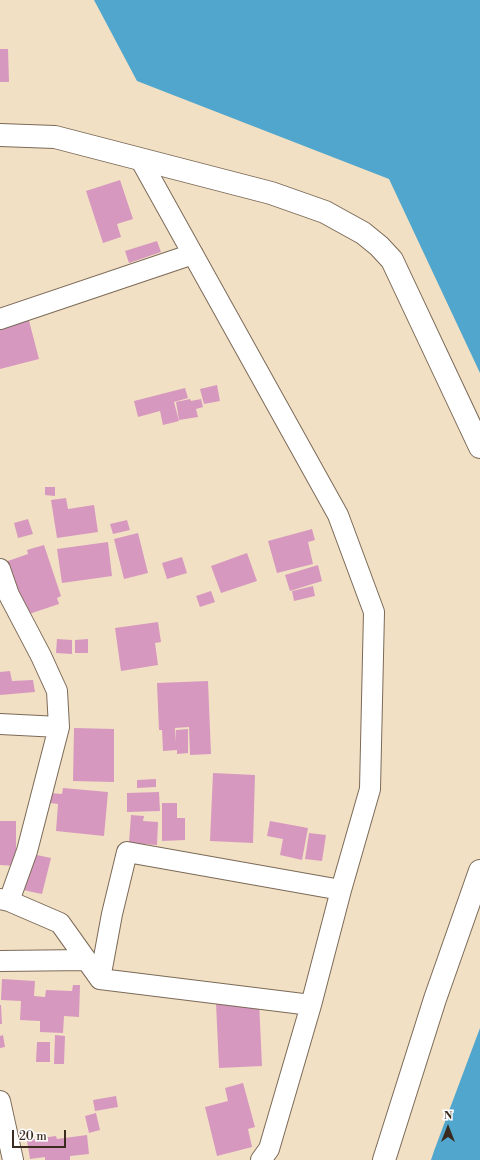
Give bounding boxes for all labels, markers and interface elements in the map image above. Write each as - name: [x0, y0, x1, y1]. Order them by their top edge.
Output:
- north arrow: [428, 1108, 468, 1148]
- text: N: [444, 1109, 452, 1123]
- scale bar: [14, 1122, 68, 1148]
- text: 20 m: [19, 1129, 47, 1144]

